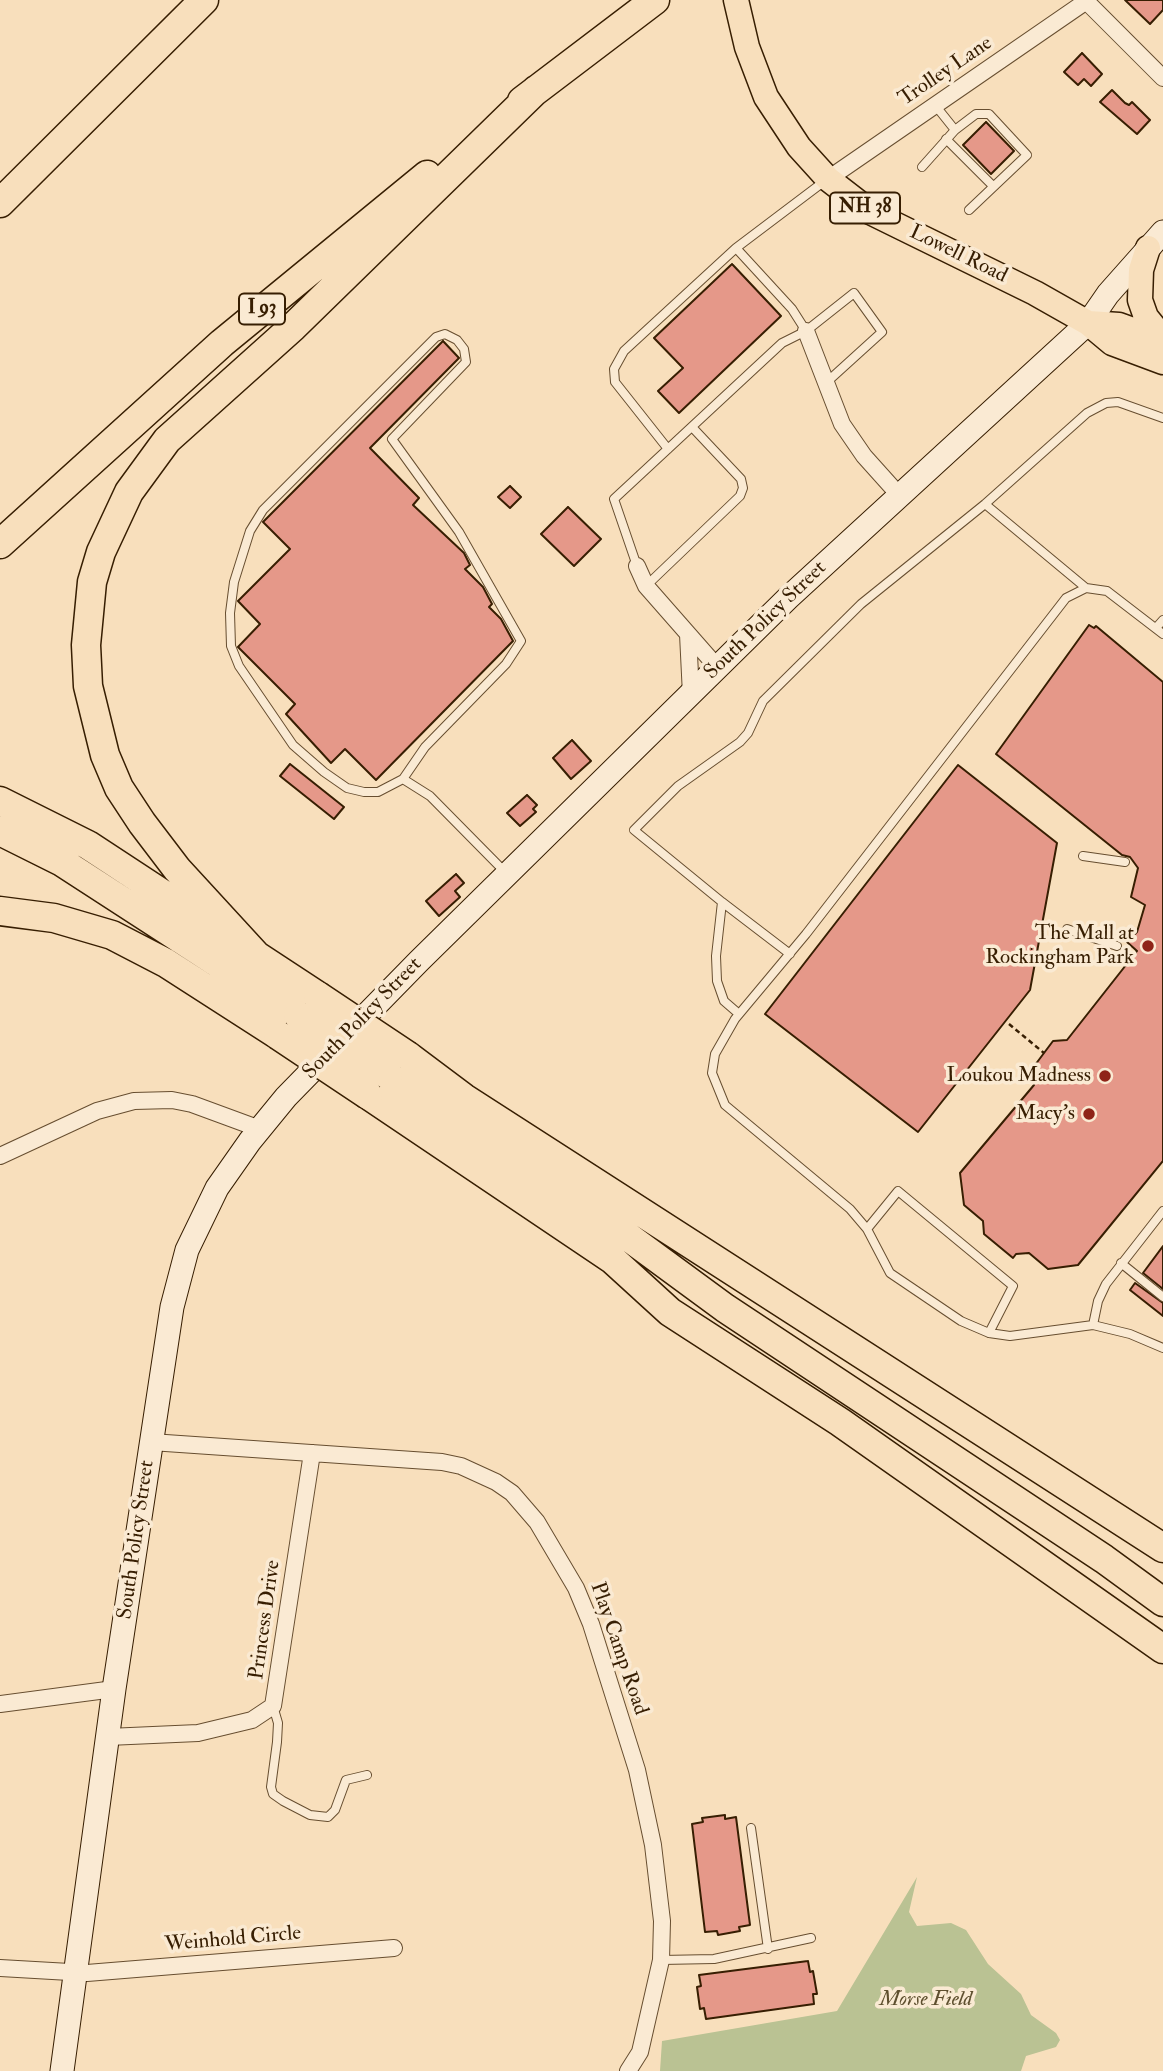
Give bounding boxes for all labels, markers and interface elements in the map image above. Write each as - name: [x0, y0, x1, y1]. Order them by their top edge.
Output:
- street label: Trolley Lane: [894, 31, 998, 113]
- road number: NH 38: [830, 192, 900, 224]
- street label: Lowell Road: [905, 220, 1011, 290]
- road number: I 93: [239, 294, 285, 324]
- street label: South Policy Street: [700, 556, 832, 686]
- place label: The Mall at Rockingham Park: [985, 921, 1134, 971]
- marker: The Mall at Rockingham Park: [1140, 938, 1156, 954]
- street label: South Policy Street: [298, 953, 428, 1085]
- place label: Loukou Madness: [946, 1063, 1091, 1089]
- marker: Loukou Madness: [1097, 1068, 1113, 1084]
- place label: Macy's: [1016, 1101, 1075, 1127]
- marker: Macy's: [1081, 1106, 1097, 1122]
- street label: South Policy Street: [113, 1459, 161, 1621]
- street label: Princess Drive: [245, 1559, 287, 1681]
- street label: Play Camp Road: [583, 1579, 653, 1719]
- street label: Weinhold Circle: [164, 1921, 302, 1959]
- park label: Morse Field: [880, 1987, 972, 2013]

